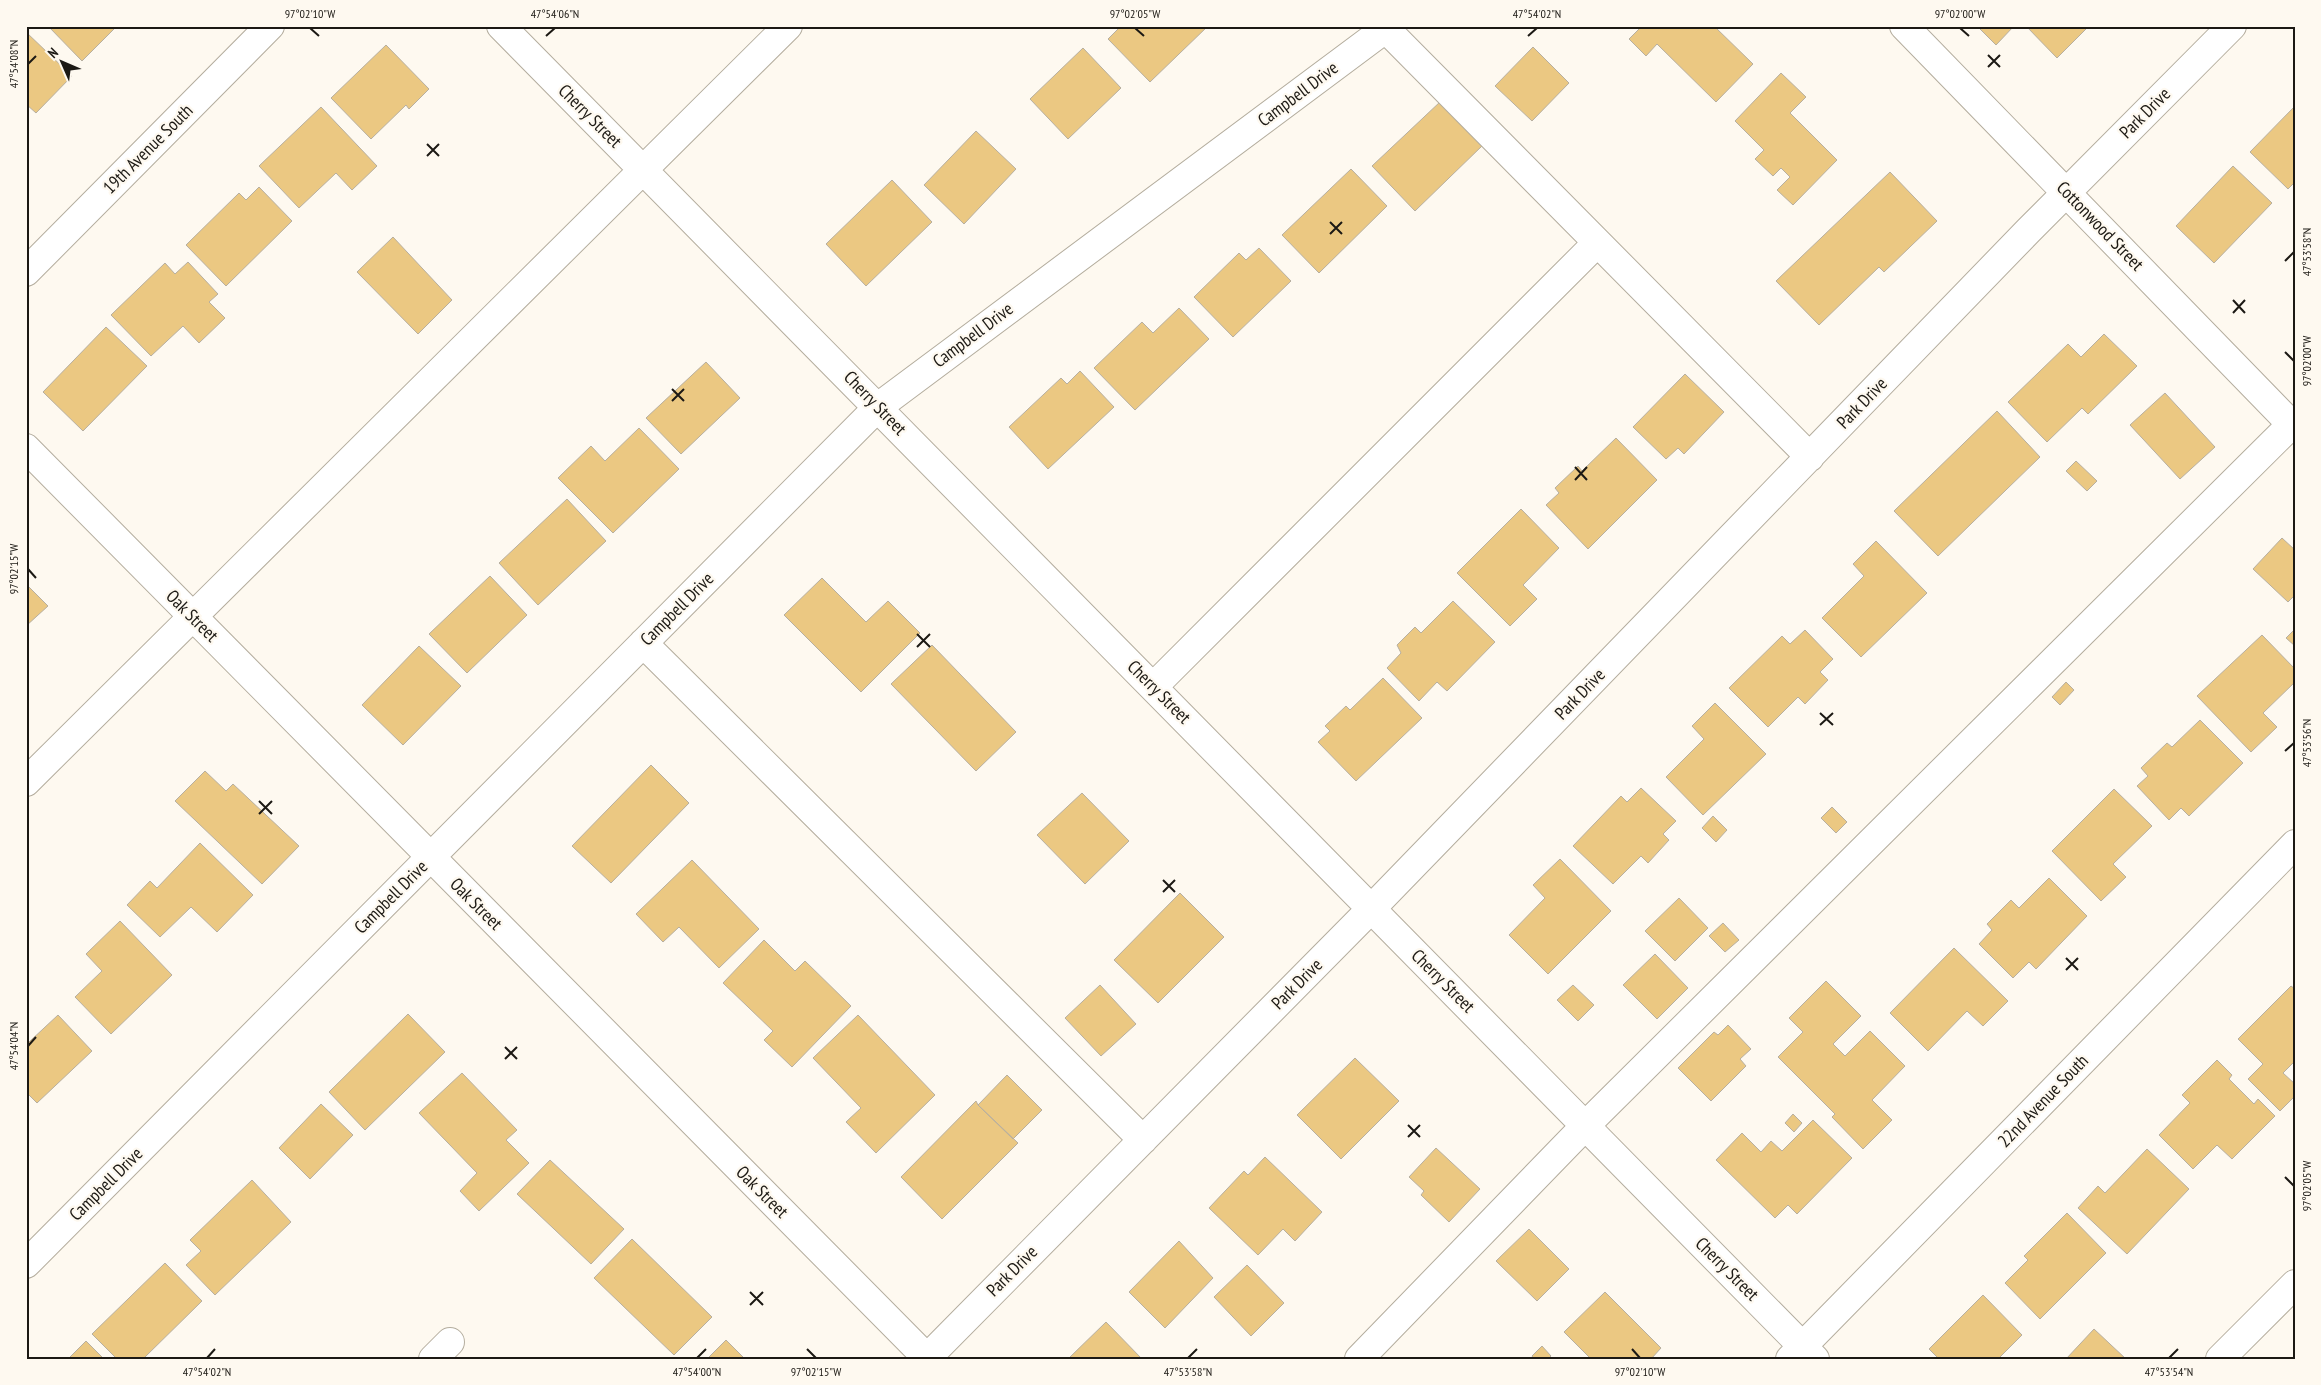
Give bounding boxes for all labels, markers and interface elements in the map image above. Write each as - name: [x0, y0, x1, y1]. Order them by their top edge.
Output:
- text: 97°02'10"W: [285, 6, 335, 21]
- text: 47°54'06"N: [531, 6, 579, 21]
- text: 97°02'05"W: [1110, 6, 1160, 21]
- text: 47°54'02"N: [1513, 6, 1561, 21]
- text: 97°02'00"W: [1935, 6, 1985, 21]
- north arrow: [38, 38, 88, 88]
- text: 47°54'08"N: [6, 40, 21, 88]
- text: N: [44, 44, 62, 62]
- street label: Campbell Drive: [1253, 56, 1343, 131]
- street label: Cherry Street: [554, 79, 627, 152]
- street label: Park Drive: [2114, 82, 2175, 143]
- street label: 19th Avenue South: [98, 99, 197, 198]
- street label: Cottonwood Street: [2052, 176, 2149, 275]
- text: 47°53'58"N: [2299, 228, 2314, 276]
- street label: Campbell Drive: [928, 297, 1018, 372]
- text: 97°02'00"W: [2299, 336, 2314, 386]
- street label: Cherry Street: [839, 366, 912, 440]
- street label: Park Drive: [1832, 372, 1892, 433]
- text: 97°02'15"W: [6, 544, 21, 594]
- street label: Campbell Drive: [635, 567, 718, 650]
- street label: Oak Street: [161, 585, 223, 647]
- street label: Cherry Street: [1123, 655, 1196, 728]
- street label: Park Drive: [1550, 663, 1610, 724]
- text: 47°53'56"N: [2299, 719, 2314, 767]
- street label: Campbell Drive: [349, 855, 432, 938]
- street label: Oak Street: [445, 873, 507, 935]
- street label: Cherry Street: [1407, 944, 1480, 1017]
- street label: Park Drive: [1266, 953, 1327, 1014]
- text: 47°54'04"N: [6, 1022, 21, 1070]
- street label: 22nd Avenue South: [1992, 1049, 2093, 1152]
- street label: Campbell Drive: [64, 1142, 147, 1225]
- street label: Oak Street: [731, 1161, 793, 1223]
- text: 97°02'05"W: [2299, 1161, 2314, 1211]
- street label: Cherry Street: [1691, 1232, 1764, 1305]
- street label: Park Drive: [981, 1240, 1042, 1301]
- text: 47°54'02"N: [183, 1364, 231, 1379]
- text: 47°54'00"N: [673, 1364, 721, 1379]
- text: 97°02'15"W: [791, 1364, 841, 1379]
- text: 47°53'58"N: [1164, 1364, 1212, 1379]
- text: 97°02'10"W: [1615, 1364, 1665, 1379]
- text: 47°53'54"N: [2145, 1364, 2193, 1379]

